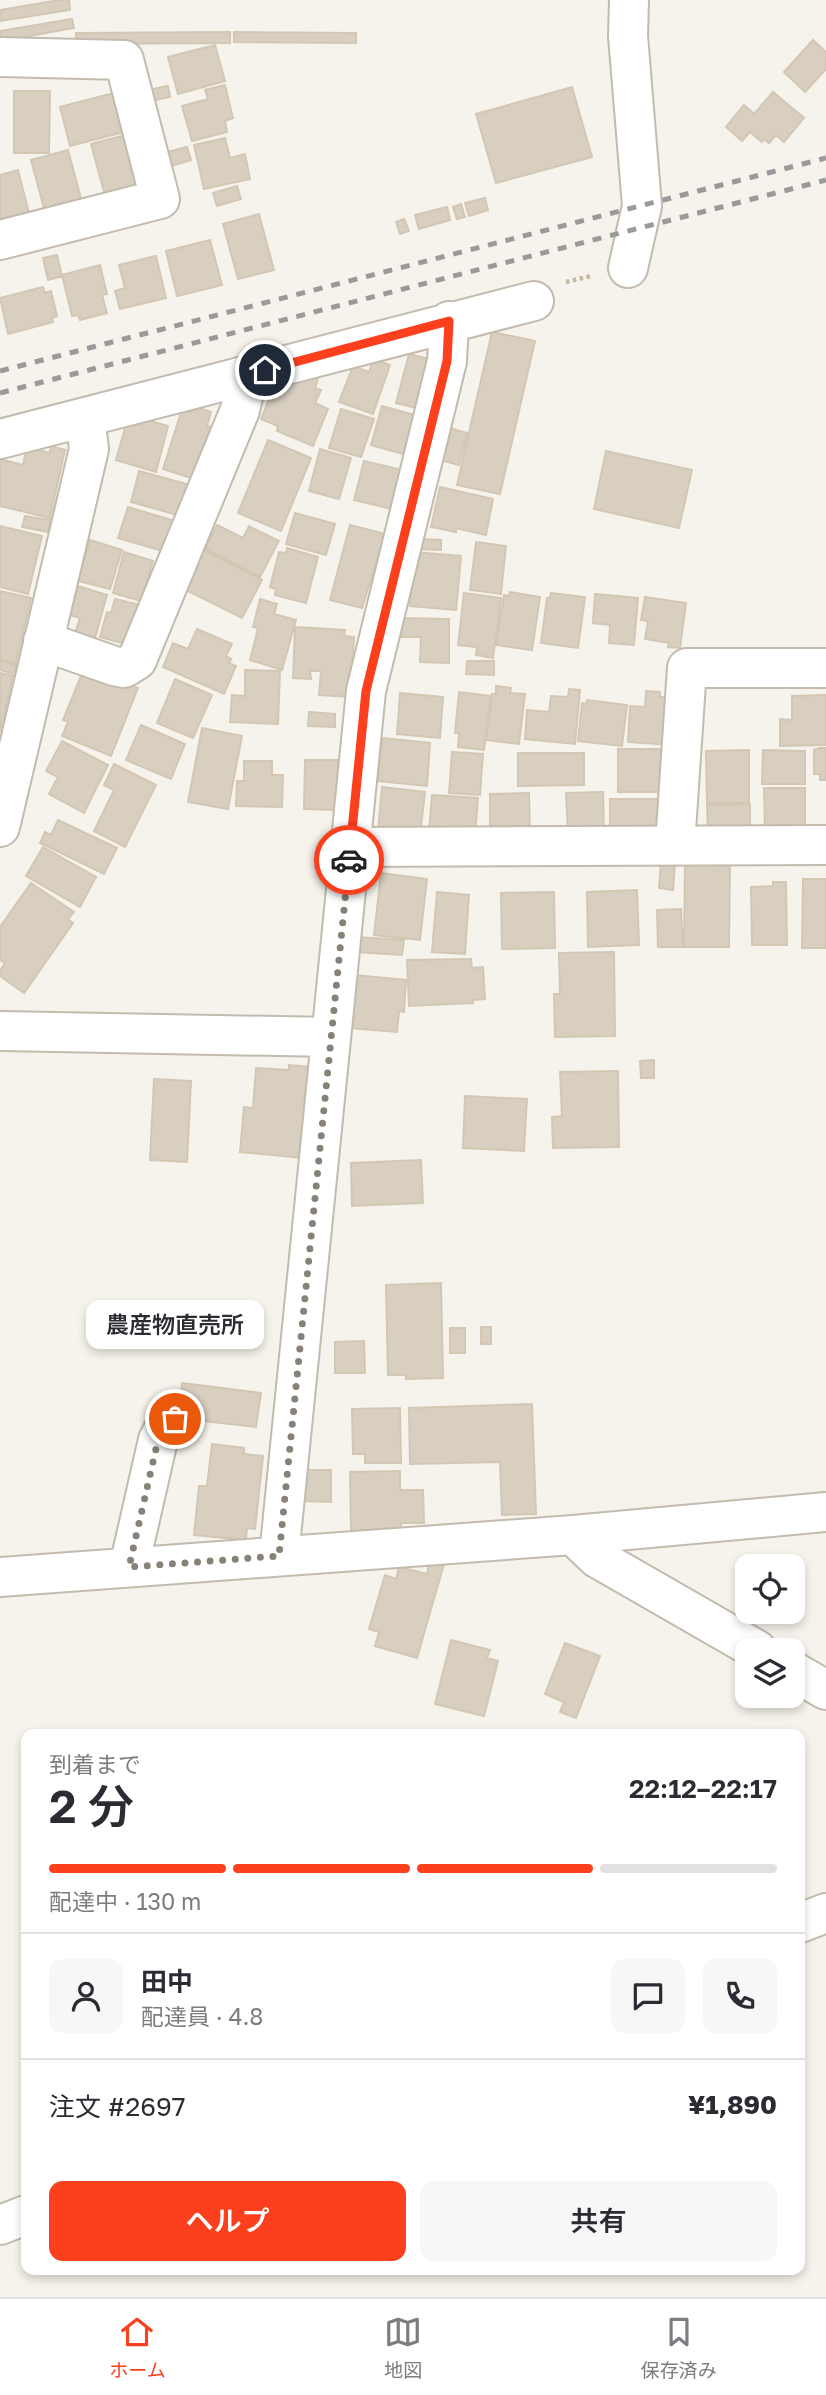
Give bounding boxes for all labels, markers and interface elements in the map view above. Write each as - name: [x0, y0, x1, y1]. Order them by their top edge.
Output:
- pin: [235, 340, 295, 400]
- icon: home: [246, 351, 284, 389]
- courier: [314, 825, 384, 895]
- icon: car: [330, 841, 368, 879]
- callout: 農産物直売所: [86, 1300, 264, 1349]
- text: 農産物直売所: [106, 1310, 244, 1338]
- pin: [145, 1389, 205, 1449]
- icon: bag: [156, 1400, 194, 1438]
- map controls: [735, 1554, 805, 1708]
- button: locate: [735, 1554, 805, 1624]
- button: layers: [735, 1638, 805, 1708]
- text: 到着まで: [49, 1750, 141, 1778]
- text: 22:12–22:17: [629, 1773, 777, 1804]
- text: 2 分: [49, 1778, 134, 1833]
- text: 配達中 · 130 m: [49, 1887, 201, 1915]
- button: person: [49, 1959, 123, 2033]
- button: chat: [611, 1959, 685, 2033]
- button: phone: [703, 1959, 777, 2033]
- text: 田中: [141, 1966, 193, 1997]
- text: 配達員 · 4.8: [141, 2002, 263, 2030]
- text: ¥1,890: [688, 2089, 777, 2120]
- text: 注文 #2697: [49, 2091, 186, 2122]
- button: ヘルプ: [49, 2181, 406, 2261]
- button: 共有: [420, 2181, 777, 2261]
- tab: ホーム: [109, 2313, 166, 2382]
- tab: 地図: [384, 2313, 422, 2382]
- tab: 保存済み: [641, 2313, 717, 2382]

